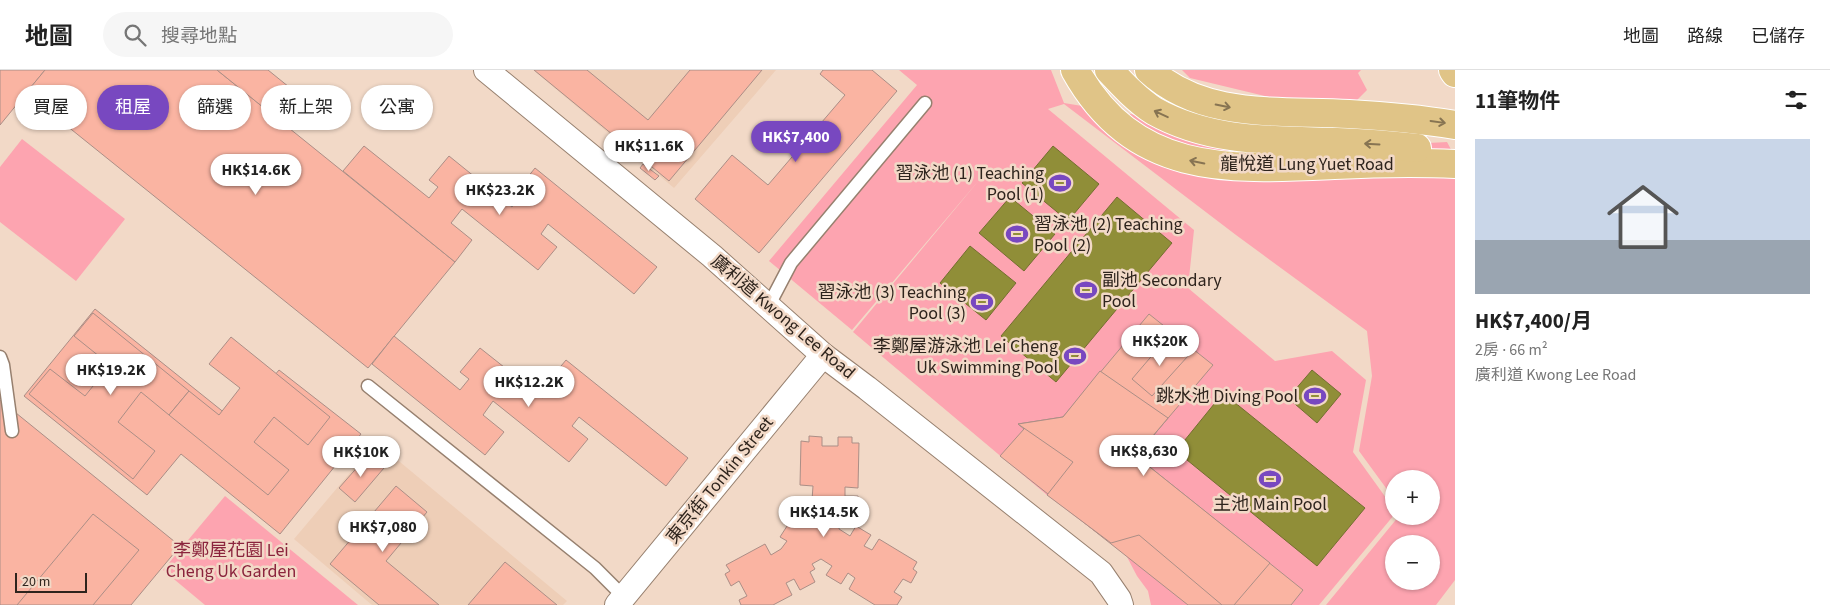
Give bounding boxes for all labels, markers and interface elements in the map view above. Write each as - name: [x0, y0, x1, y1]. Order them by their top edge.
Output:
- search box: [103, 12, 453, 57]
- text: 地圖: [25, 19, 73, 54]
- icon: search: [121, 21, 149, 49]
- text: 搜尋地點: [161, 23, 237, 50]
- text: 地圖: [1623, 24, 1659, 49]
- text: 路線: [1687, 24, 1723, 49]
- text: 已儲存: [1751, 24, 1805, 49]
- chip: 買屋: [15, 85, 87, 130]
- chip: 租屋: [97, 85, 169, 130]
- chip: 篩選: [179, 85, 251, 130]
- chip: 新上架: [261, 85, 351, 130]
- chip: 公寓: [361, 85, 433, 130]
- text: 11筆物件: [1475, 86, 1560, 116]
- icon: filters: [1782, 86, 1810, 114]
- one-way arrow: [1215, 101, 1231, 111]
- one-way arrow: [1154, 108, 1169, 118]
- one-way arrow: [1429, 117, 1445, 127]
- pin: HK$7,400: [744, 121, 848, 163]
- text: HK$7,400: [762, 126, 830, 148]
- pin: HK$11.6K: [597, 129, 701, 172]
- text: HK$11.6K: [614, 135, 684, 157]
- one-way arrow: [1364, 139, 1380, 148]
- street label: 龍悅道 Lung Yuet Road: [1220, 152, 1394, 177]
- pin: HK$14.6K: [204, 154, 308, 196]
- one-way arrow: [1189, 157, 1205, 166]
- text: HK$14.6K: [221, 159, 291, 181]
- place label: 習泳池 (1) Teaching Pool (1): [895, 161, 1044, 207]
- sports icon: 習泳池 (1) Teaching Pool (1): [1047, 170, 1073, 196]
- icon: home: [1598, 172, 1688, 262]
- pin: HK$23.2K: [448, 174, 552, 216]
- text: HK$23.2K: [465, 179, 535, 201]
- place label: 習泳池 (2) Teaching Pool (2): [1034, 212, 1183, 258]
- sports icon: 習泳池 (2) Teaching Pool (2): [1004, 221, 1030, 247]
- street label: 廣利道 Kwong Lee Road: [705, 249, 861, 385]
- place label: 副池 Secondary Pool: [1102, 268, 1222, 314]
- sports icon: 副池 Secondary Pool: [1073, 277, 1099, 303]
- place label: 習泳池 (3) Teaching Pool (3): [817, 280, 966, 326]
- sports icon: 習泳池 (3) Teaching Pool (3): [969, 289, 995, 315]
- text: HK$7,400/月: [1475, 306, 1592, 336]
- pin: HK$20K: [1119, 324, 1201, 367]
- text: HK$20K: [1132, 330, 1188, 352]
- place label: 李鄭屋游泳池 Lei Cheng Uk Swimming Pool: [873, 334, 1058, 380]
- text: 2房 · 66 m²: [1475, 339, 1548, 361]
- sports icon: 李鄭屋游泳池 Lei Cheng Uk Swimming Pool: [1062, 343, 1088, 369]
- pin: HK$19.2K: [59, 354, 163, 396]
- text: HK$19.2K: [76, 359, 146, 381]
- text: 廣利道 Kwong Lee Road: [1475, 364, 1636, 386]
- pin: HK$12.2K: [477, 366, 581, 408]
- text: HK$12.2K: [494, 371, 564, 393]
- sports icon: 跳水池 Diving Pool: [1302, 383, 1328, 409]
- place label: 跳水池 Diving Pool: [1156, 384, 1298, 409]
- street label: 東京街 Tonkin Street: [661, 411, 779, 549]
- pin: HK$8,630: [1092, 434, 1196, 477]
- pin: HK$10K: [320, 436, 402, 478]
- text: HK$8,630: [1110, 440, 1178, 462]
- text: HK$10K: [333, 441, 389, 463]
- sports icon: 主池 Main Pool: [1257, 466, 1283, 492]
- map controls: [1385, 470, 1440, 590]
- button: +: [1385, 470, 1440, 525]
- place label: 主池 Main Pool: [1213, 492, 1327, 517]
- pin: HK$14.5K: [772, 496, 876, 538]
- text: HK$14.5K: [789, 501, 859, 523]
- pin: HK$7,080: [331, 510, 435, 553]
- text: HK$7,080: [349, 516, 417, 538]
- button: −: [1385, 535, 1440, 590]
- park label: 李鄭屋花園 Lei Cheng Uk Garden: [166, 538, 296, 584]
- scale bar: [15, 570, 88, 593]
- text: 20 m: [22, 572, 50, 592]

